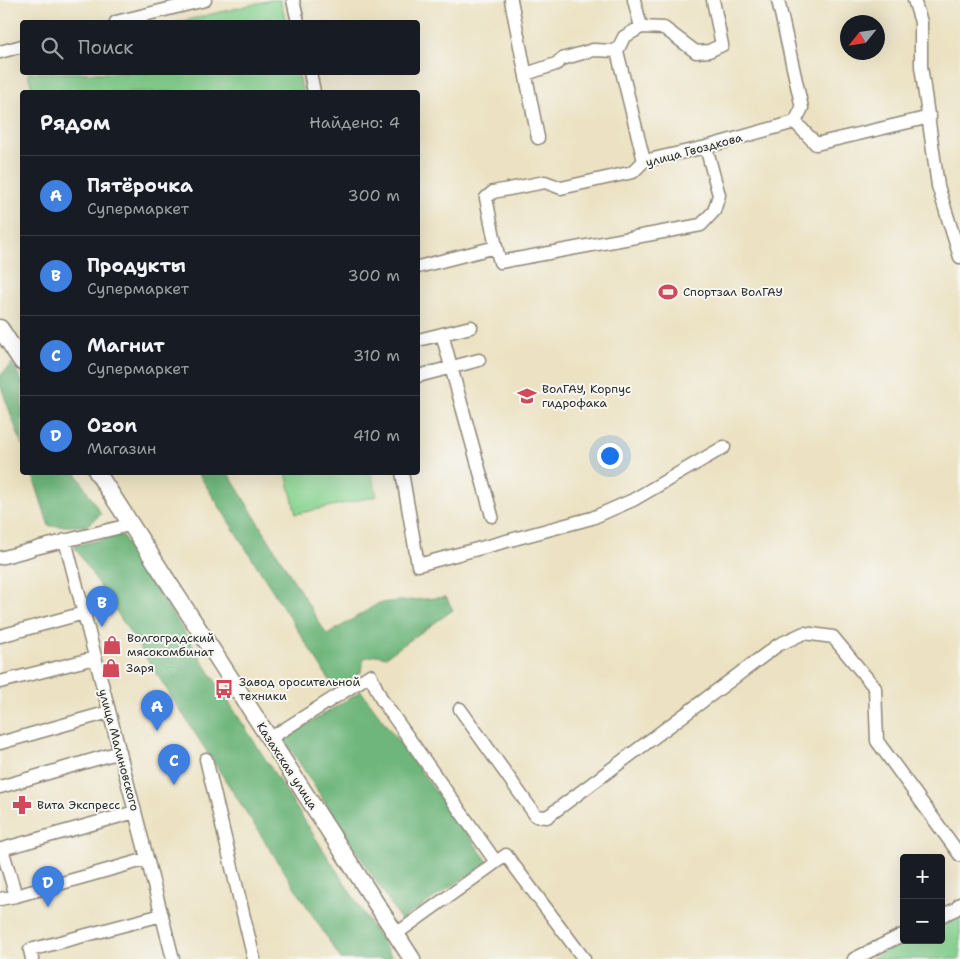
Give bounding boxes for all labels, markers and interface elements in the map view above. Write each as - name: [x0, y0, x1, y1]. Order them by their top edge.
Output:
- north arrow: [840, 15, 885, 60]
- search box: [20, 20, 420, 75]
- icon: search: [38, 34, 66, 62]
- text: Поиск: [78, 35, 133, 60]
- text: Рядом: [40, 109, 110, 137]
- text: Найдено: 4: [309, 112, 400, 133]
- street label: улица Гвоздкова: [644, 129, 745, 171]
- text: Пятёрочка: [87, 173, 193, 198]
- text: A: [50, 185, 62, 206]
- text: 300 m: [348, 185, 400, 206]
- text: Супермаркет: [87, 198, 189, 219]
- text: Продукты: [87, 253, 186, 278]
- text: B: [51, 265, 61, 286]
- text: 300 m: [348, 265, 400, 286]
- text: Супермаркет: [87, 278, 189, 299]
- sports icon: Спортзал ВолГАУ: [657, 281, 679, 303]
- place label: Спортзал ВолГАУ: [683, 284, 783, 300]
- text: Магнит: [87, 333, 165, 358]
- text: C: [51, 345, 61, 366]
- text: 310 m: [353, 345, 400, 366]
- text: Супермаркет: [87, 358, 189, 379]
- place label: ВолГАУ, Корпус гидрофака: [542, 381, 631, 411]
- school or university icon: ВолГАУ, Корпус гидрофака: [516, 385, 538, 407]
- text: Ozon: [87, 413, 137, 438]
- text: D: [50, 425, 62, 446]
- text: 410 m: [353, 425, 400, 446]
- text: Магазин: [87, 438, 156, 459]
- your location: [597, 443, 623, 469]
- pin: B: [86, 586, 118, 627]
- place label: Волгоградский мясокомбинат: [127, 630, 215, 660]
- shop icon: Волгоградский мясокомбинат: [101, 634, 123, 656]
- shop icon: Заря: [100, 657, 122, 679]
- place label: Заря: [126, 660, 154, 676]
- place label: Завод оросительной техники: [239, 674, 360, 704]
- bus stop icon: Завод оросительной техники: [213, 678, 235, 700]
- street label: улица Малиновского: [95, 687, 143, 813]
- pin: A: [141, 690, 173, 731]
- street label: Казахская улица: [253, 719, 321, 813]
- pin: C: [158, 744, 190, 785]
- pharmacy icon: Вита Экспресс: [11, 794, 33, 816]
- place label: Вита Экспресс: [37, 797, 120, 813]
- map controls: [900, 854, 945, 944]
- button: +: [900, 854, 945, 899]
- pin: D: [32, 866, 64, 907]
- button: −: [900, 899, 945, 944]

